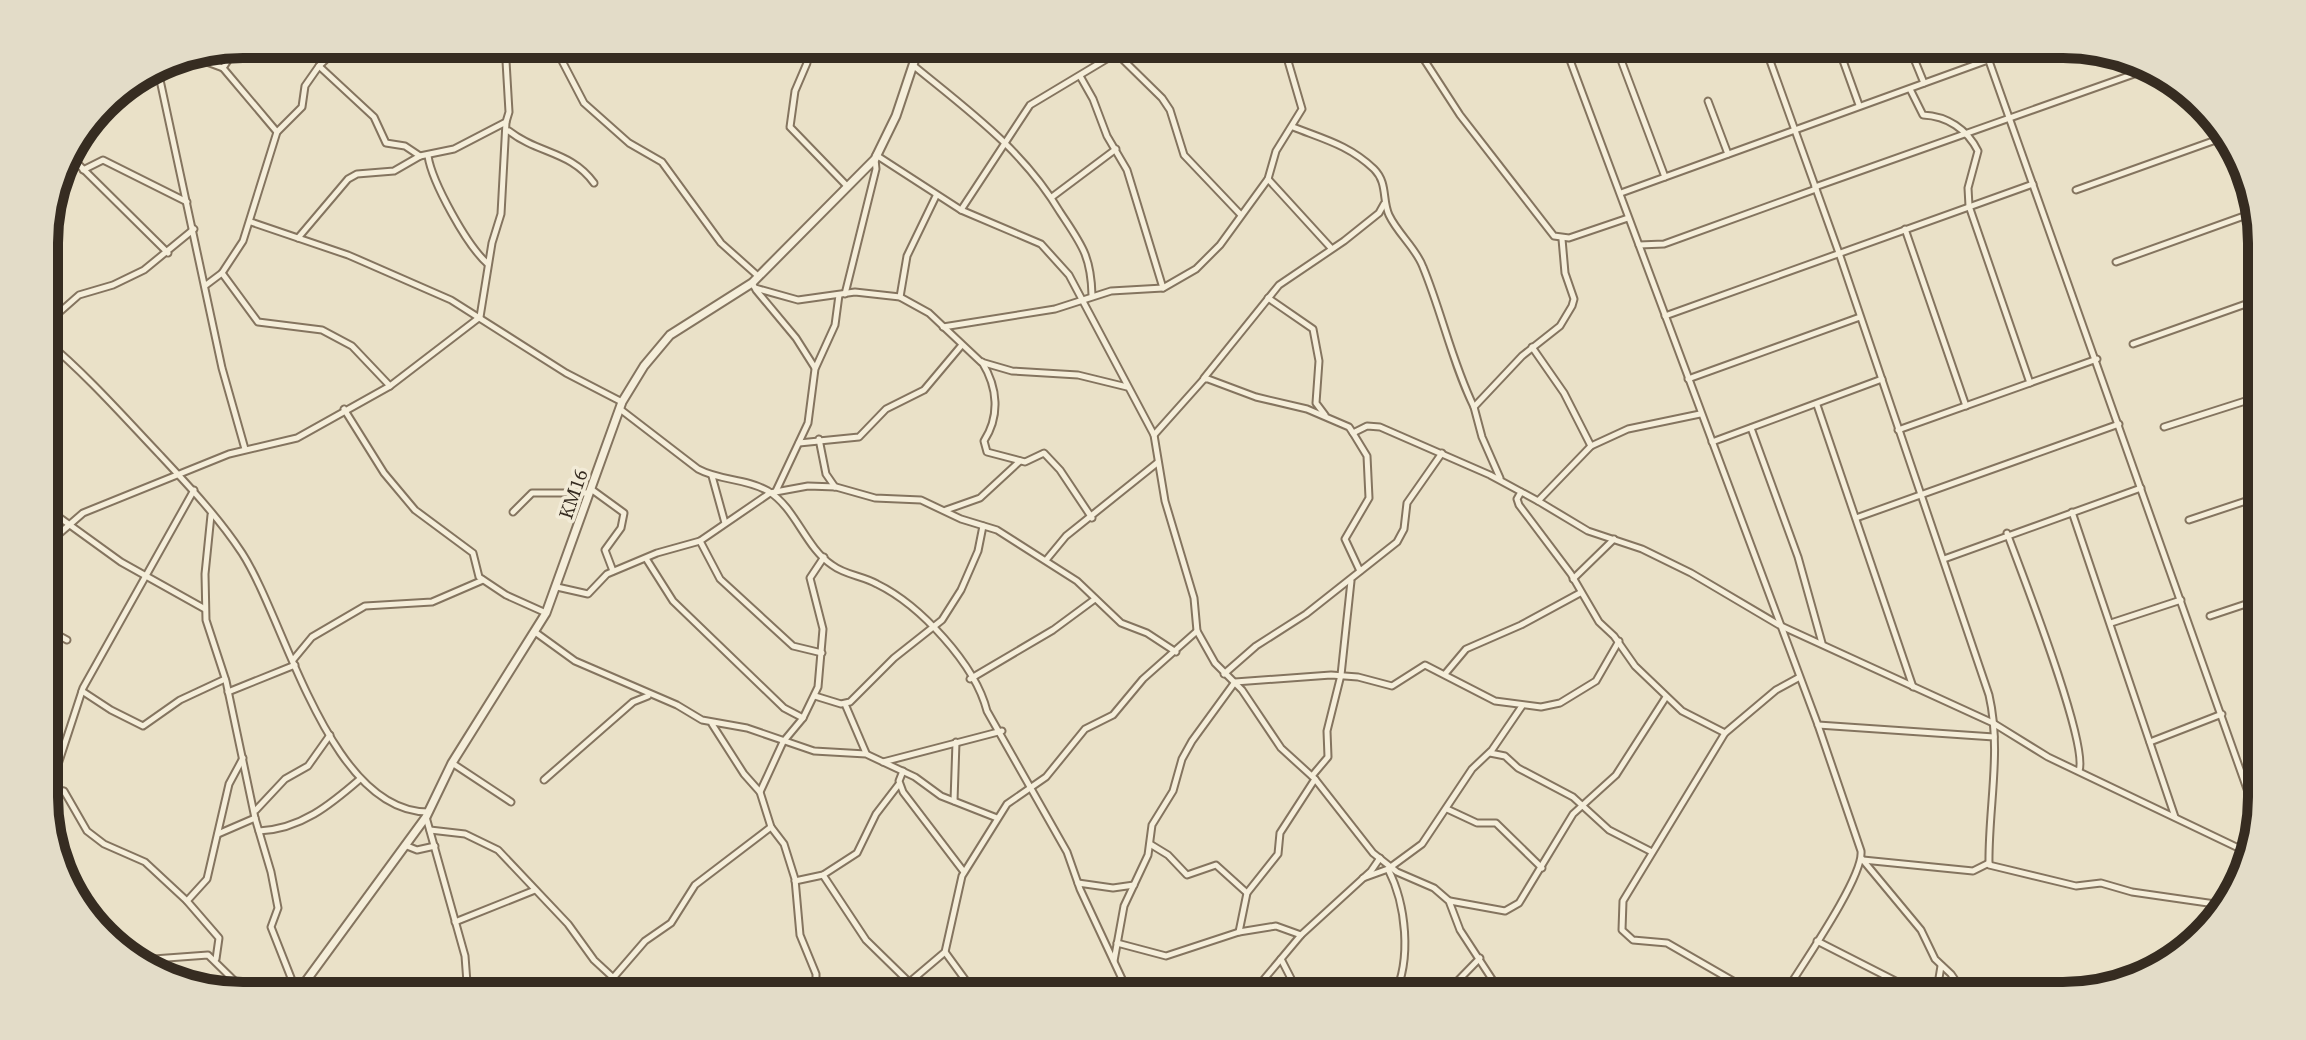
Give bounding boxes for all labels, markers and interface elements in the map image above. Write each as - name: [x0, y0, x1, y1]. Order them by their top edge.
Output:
- street label: KM16: [551, 465, 595, 523]

